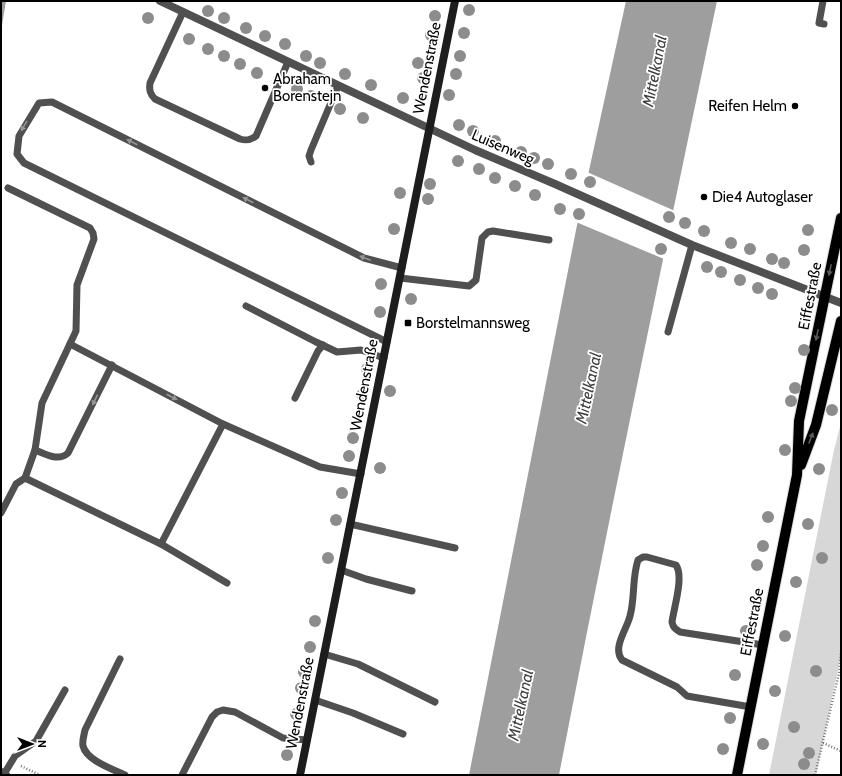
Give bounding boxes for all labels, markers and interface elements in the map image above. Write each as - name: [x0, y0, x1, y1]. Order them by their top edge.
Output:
- street label: Wendenstraße: [409, 20, 445, 116]
- water label: Mittelkanal: [638, 34, 671, 109]
- place label: Abraham Borenstejn: [273, 70, 341, 105]
- marker: Abraham Borenstejn: [260, 83, 270, 93]
- place label: Reifen Helm: [708, 97, 787, 115]
- marker: Reifen Helm: [790, 101, 800, 111]
- one-way arrow: [21, 120, 28, 132]
- street label: Luisenweg: [469, 126, 538, 168]
- one-way arrow: [126, 139, 138, 145]
- place label: Die4 Autoglaser: [712, 188, 813, 206]
- marker: Die4 Autoglaser: [699, 192, 709, 202]
- one-way arrow: [242, 197, 254, 203]
- one-way arrow: [358, 254, 370, 260]
- street label: Eiffestraße: [795, 260, 825, 331]
- one-way arrow: [827, 264, 833, 276]
- place label: Borstelmannsweg: [416, 314, 530, 332]
- marker: Borstelmannsweg: [403, 318, 413, 328]
- one-way arrow: [814, 329, 820, 341]
- street label: Wendenstraße: [346, 337, 382, 433]
- water label: Mittelkanal: [571, 351, 605, 426]
- one-way arrow: [166, 393, 178, 400]
- one-way arrow: [92, 395, 98, 406]
- one-way arrow: [808, 432, 814, 444]
- street label: Eiffestraße: [737, 586, 767, 657]
- street label: Wendenstraße: [282, 655, 318, 751]
- water label: Mittelkanal: [503, 668, 537, 743]
- north arrow: [12, 724, 52, 764]
- text: N: [35, 740, 49, 748]

